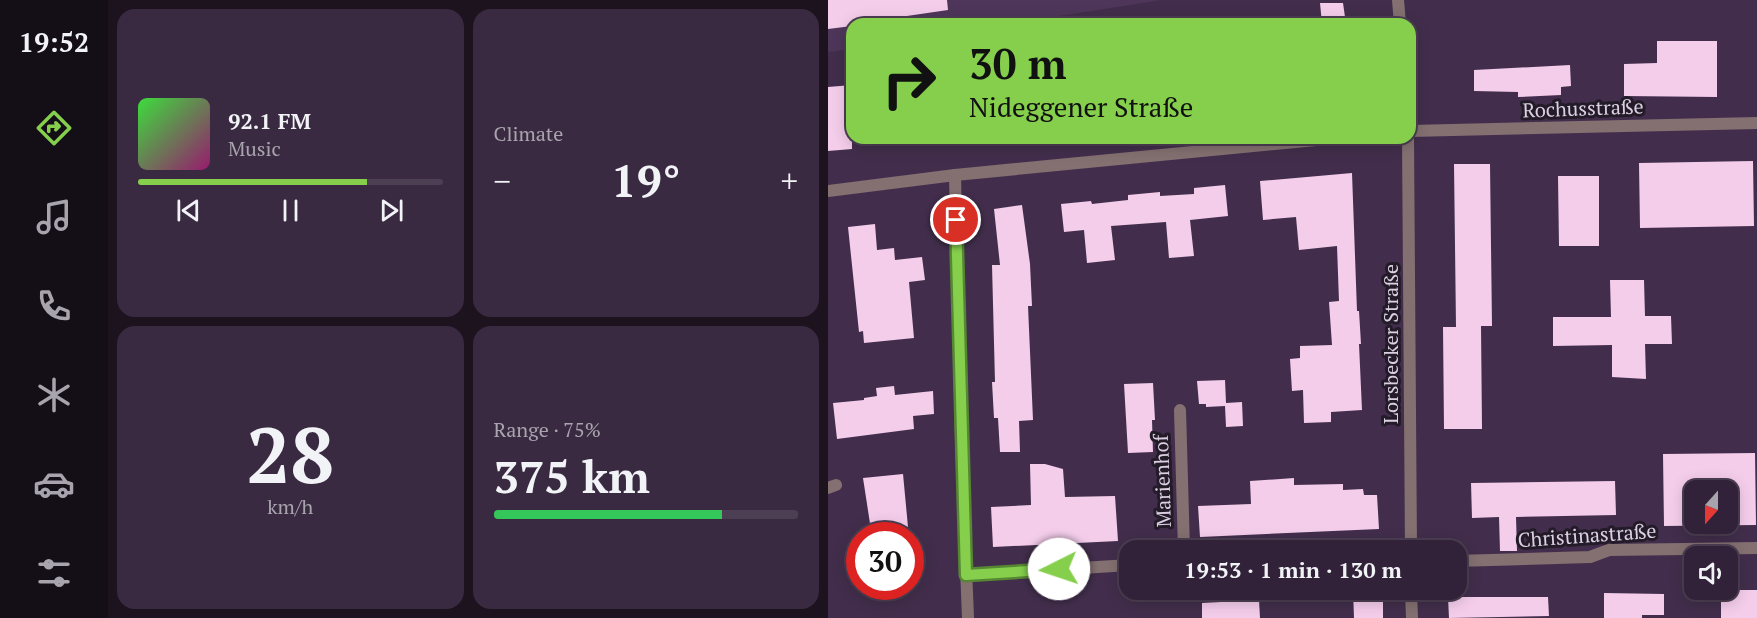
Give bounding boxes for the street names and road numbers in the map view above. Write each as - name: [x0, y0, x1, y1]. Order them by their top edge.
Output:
- street label: Rochusstraße: [1522, 92, 1644, 124]
- street label: Lorsbecker Straße: [1377, 264, 1404, 424]
- street label: Marienhof: [1147, 433, 1177, 528]
- street label: Christinastraße: [1517, 517, 1657, 553]

